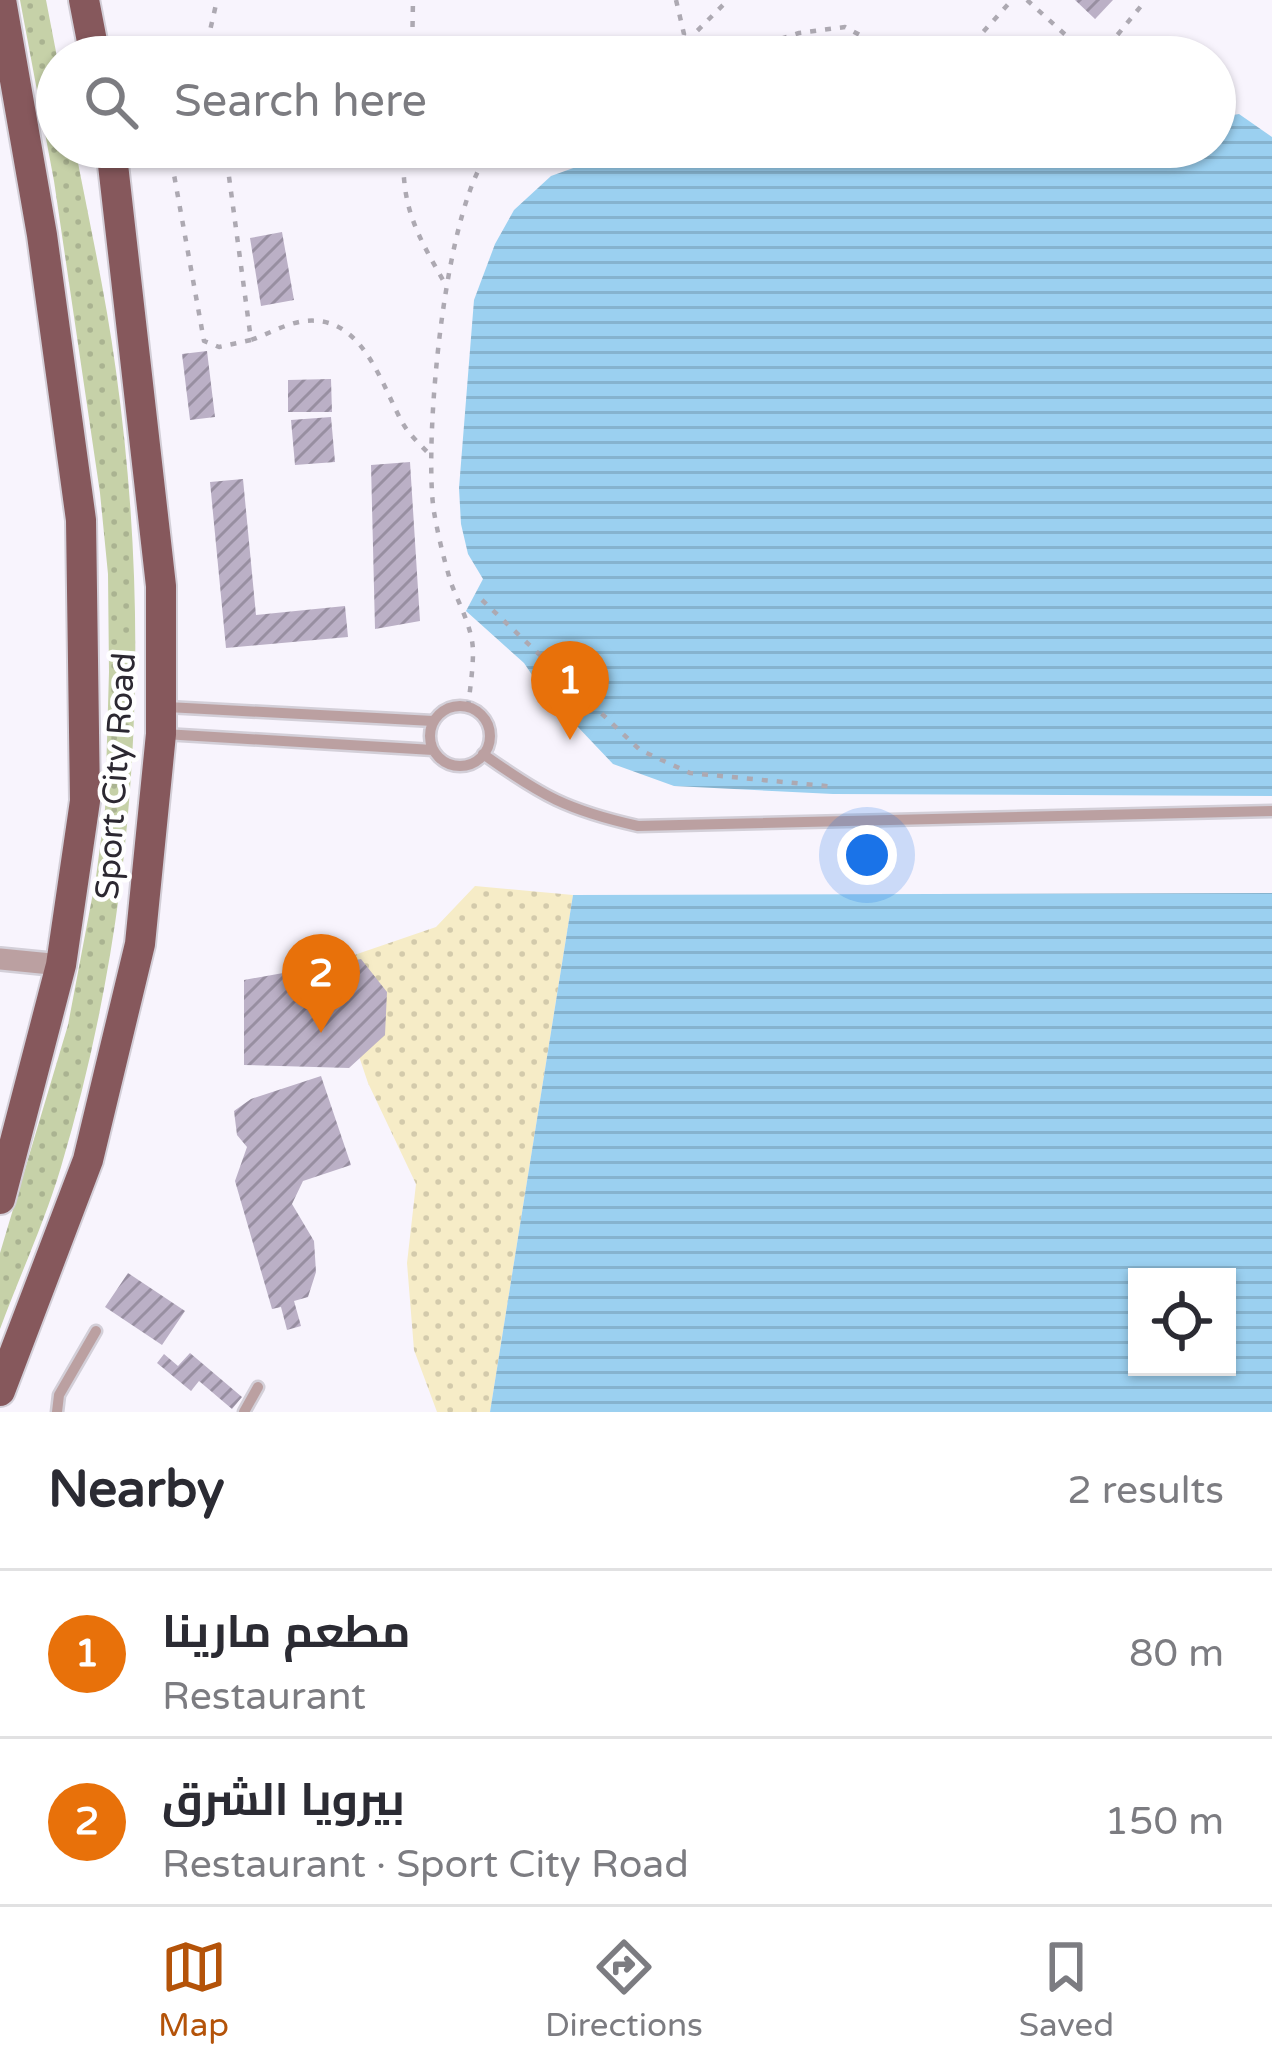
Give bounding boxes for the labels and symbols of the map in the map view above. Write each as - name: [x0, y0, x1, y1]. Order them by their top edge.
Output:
- pin: 1: [531, 641, 609, 740]
- street label: Sport City Road: [88, 651, 144, 901]
- your location: [837, 825, 897, 885]
- pin: 2: [282, 934, 360, 1033]

